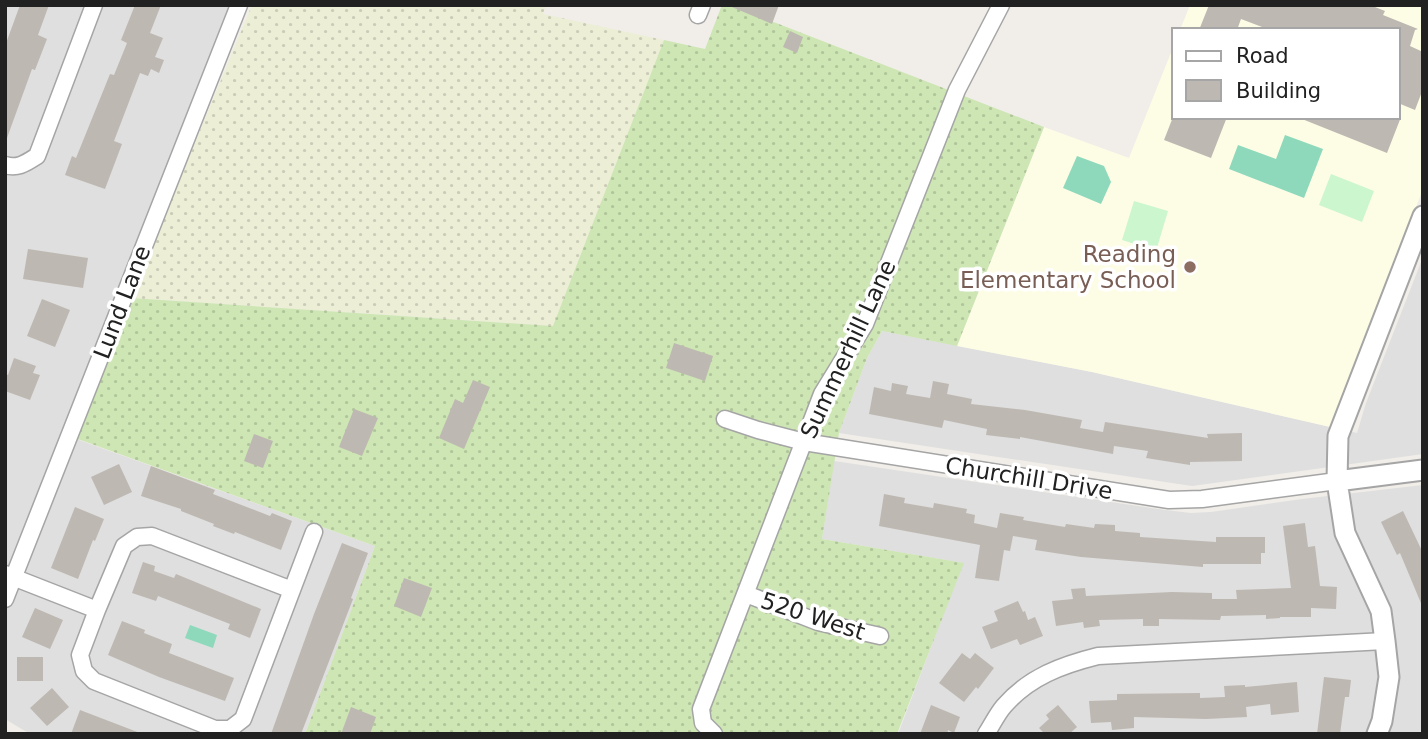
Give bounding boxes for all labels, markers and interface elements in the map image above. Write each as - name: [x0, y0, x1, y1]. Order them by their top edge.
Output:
- legend: [1172, 28, 1400, 119]
- text: Road: [1236, 44, 1289, 68]
- text: Building: [1236, 79, 1321, 103]
- place label: Reading Elementary School: [960, 241, 1176, 293]
- street label: Lund Lane: [89, 242, 155, 362]
- street label: Summerhill Lane: [795, 256, 901, 442]
- marker: Reading Elementary School: [1182, 259, 1198, 275]
- street label: Churchill Drive: [943, 452, 1115, 504]
- street label: 520 West: [758, 587, 868, 645]

